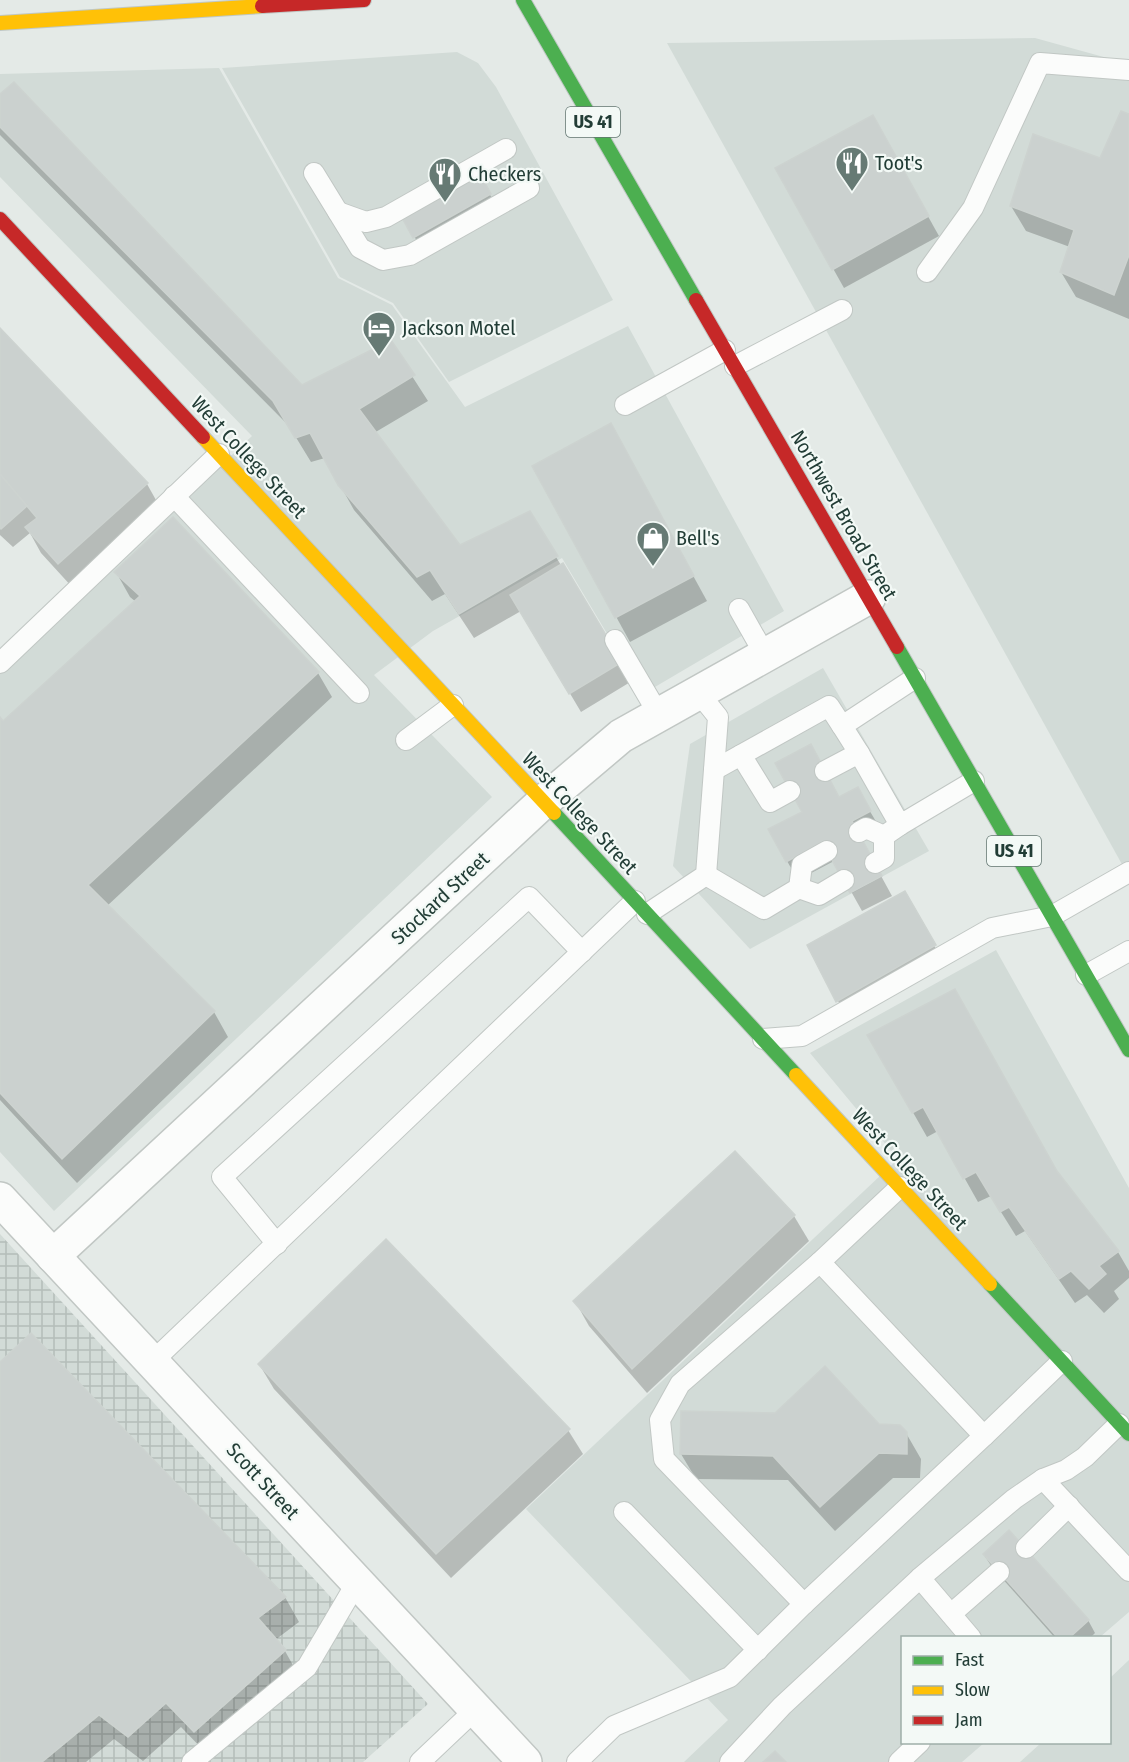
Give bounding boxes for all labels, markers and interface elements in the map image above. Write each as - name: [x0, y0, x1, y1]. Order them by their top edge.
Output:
- road number: US 41: [566, 107, 620, 137]
- restaurant icon: Toot's: [834, 145, 870, 192]
- place label: Toot's: [875, 151, 923, 175]
- restaurant icon: Checkers: [427, 156, 463, 203]
- place label: Checkers: [468, 162, 541, 186]
- hotel icon: Jackson Motel: [361, 310, 397, 357]
- place label: Jackson Motel: [402, 316, 515, 340]
- street label: West College Street: [186, 391, 312, 523]
- street label: Northwest Broad Street: [786, 426, 903, 604]
- shop icon: Bell's: [635, 520, 671, 567]
- place label: Bell's: [676, 526, 719, 550]
- street label: West College Street: [517, 747, 643, 879]
- road number: US 41: [987, 836, 1041, 866]
- street label: Stockard Street: [386, 846, 494, 949]
- street label: West College Street: [847, 1103, 973, 1235]
- street label: Scott Street: [222, 1438, 305, 1524]
- legend: [901, 1636, 1111, 1744]
- text: Fast: [955, 1649, 984, 1671]
- text: Slow: [955, 1679, 990, 1701]
- text: Jam: [955, 1709, 983, 1731]

